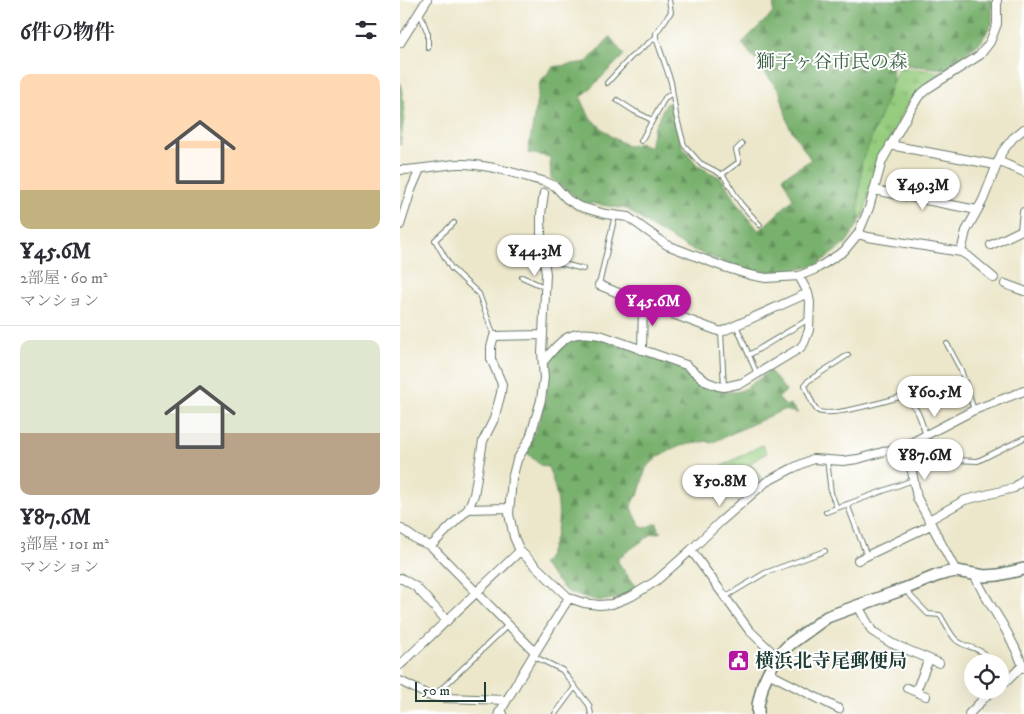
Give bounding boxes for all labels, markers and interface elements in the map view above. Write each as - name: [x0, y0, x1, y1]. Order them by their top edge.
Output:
- icon: filters: [352, 16, 380, 44]
- text: 6件の物件: [20, 20, 115, 46]
- park label: 獅子ヶ谷市民の森: [756, 51, 908, 74]
- icon: home: [155, 107, 245, 197]
- pin: ¥49.3M: [882, 168, 964, 211]
- text: ¥49.3M: [897, 175, 949, 195]
- pin: ¥44.3M: [494, 234, 576, 277]
- text: ¥45.6M: [20, 239, 91, 265]
- text: ¥44.3M: [508, 241, 562, 261]
- text: 2部屋 · 60 m²: [20, 268, 108, 288]
- pin: ¥45.6M: [612, 284, 694, 327]
- text: マンション: [20, 291, 99, 311]
- text: ¥45.6M: [626, 291, 680, 311]
- icon: home: [155, 372, 245, 462]
- pin: ¥60.5M: [894, 376, 976, 418]
- text: ¥60.5M: [908, 382, 962, 402]
- pin: ¥87.6M: [884, 438, 966, 481]
- text: ¥87.6M: [898, 445, 952, 465]
- pin: ¥50.8M: [679, 464, 761, 507]
- text: ¥50.8M: [693, 471, 747, 491]
- text: ¥87.6M: [20, 505, 91, 531]
- text: 3部屋 · 101 m²: [20, 534, 109, 554]
- text: マンション: [20, 557, 99, 577]
- public building icon: 横浜北寺尾郵便局: [727, 648, 751, 672]
- place label: 横浜北寺尾郵便局: [755, 650, 907, 673]
- map controls: [964, 654, 1009, 699]
- button: locate: [964, 654, 1009, 699]
- scale bar: [415, 679, 486, 702]
- text: 50 m: [422, 682, 450, 700]

